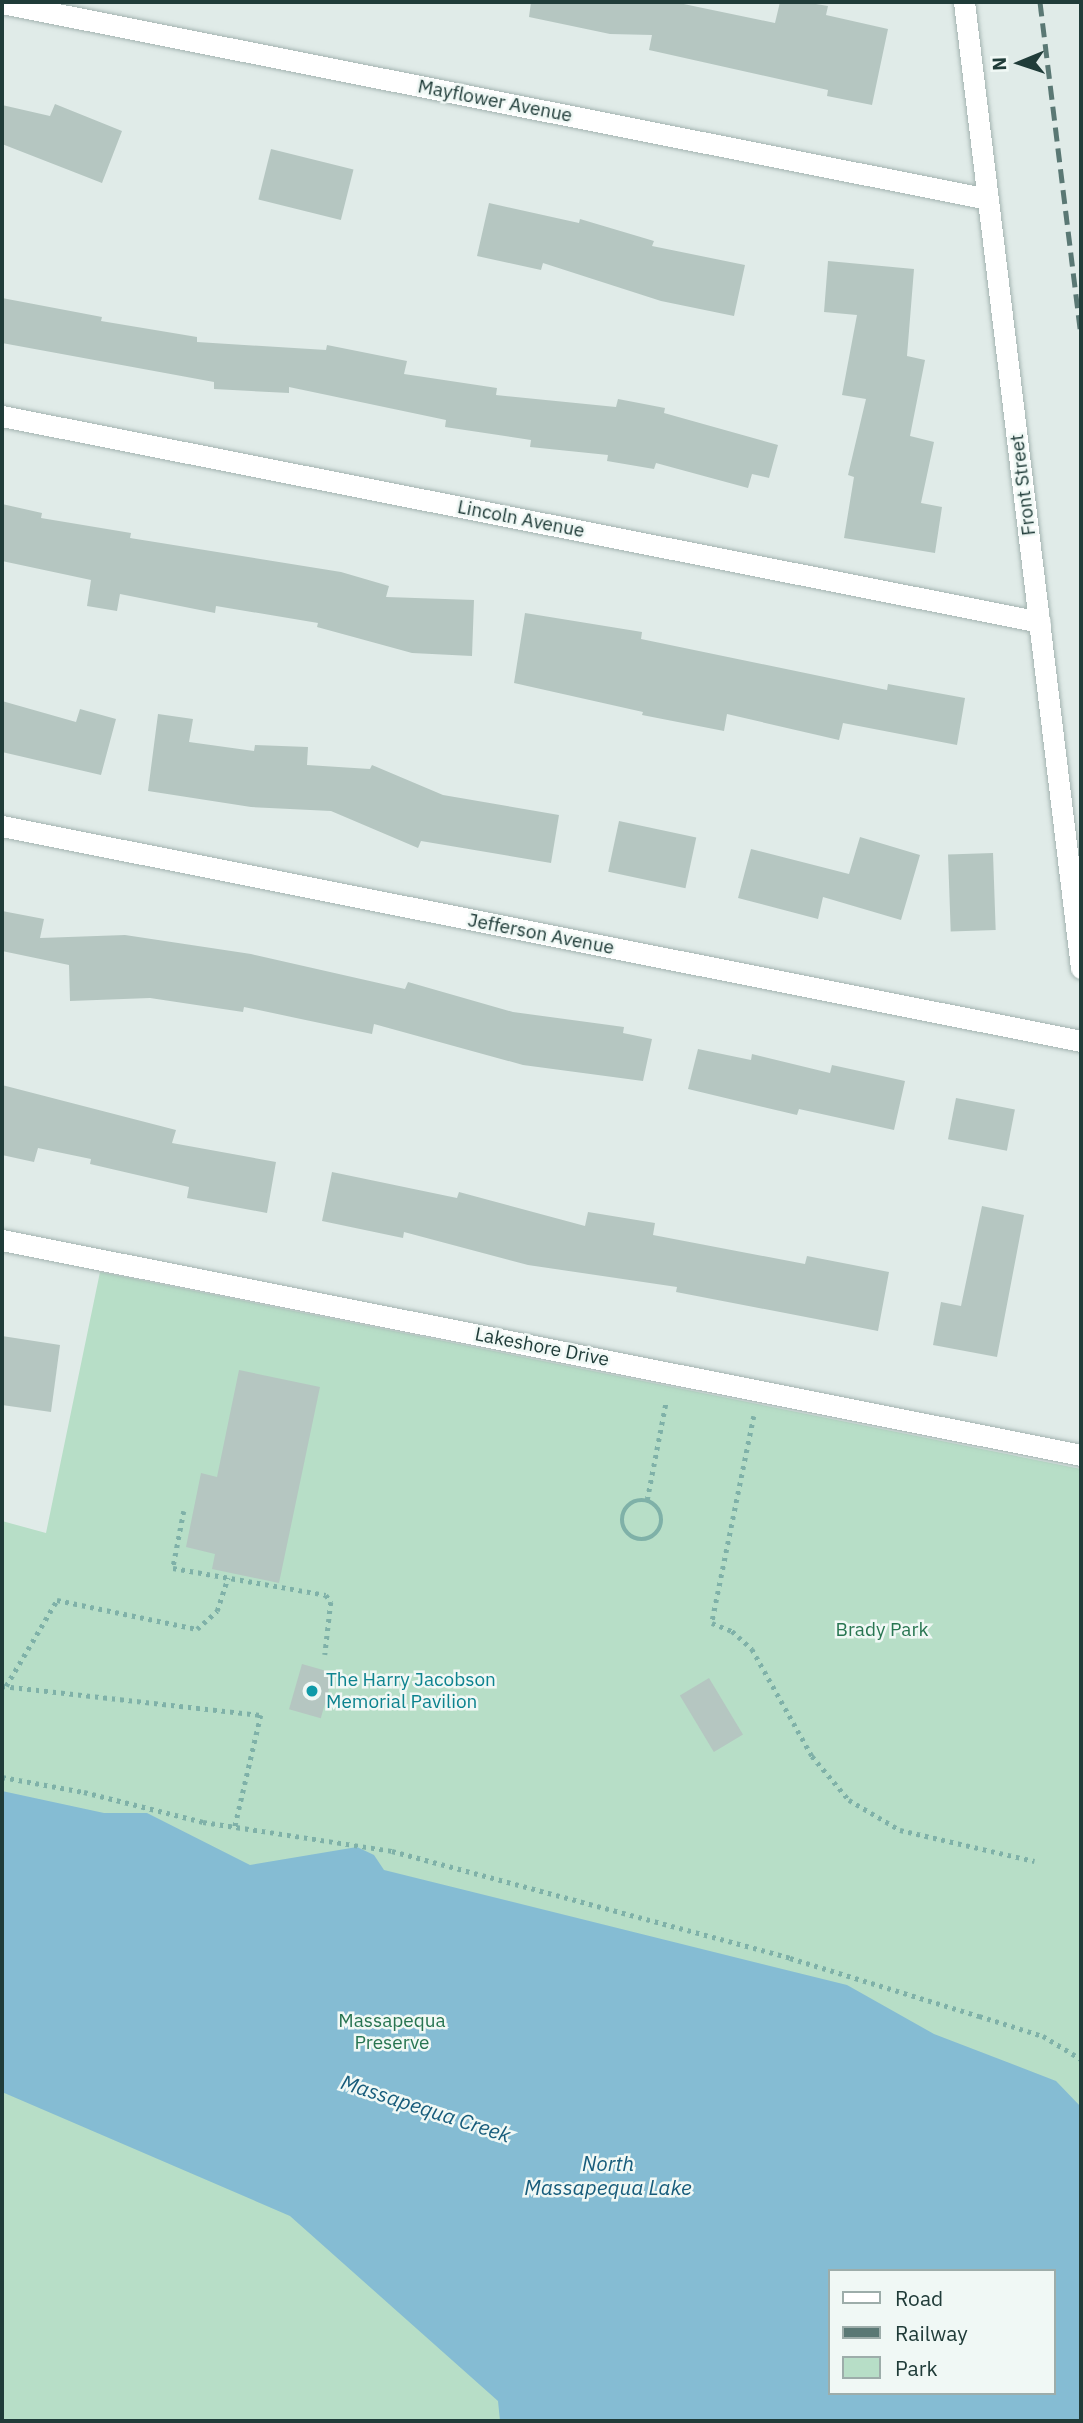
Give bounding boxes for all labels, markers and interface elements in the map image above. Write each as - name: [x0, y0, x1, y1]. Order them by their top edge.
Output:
- north arrow: [985, 28, 1055, 98]
- text: N: [987, 56, 1011, 71]
- street label: Mayflower Avenue: [416, 75, 574, 127]
- street label: Front Street: [1005, 433, 1041, 537]
- street label: Lincoln Avenue: [455, 495, 587, 543]
- street label: Jefferson Avenue: [466, 909, 616, 959]
- street label: Lakeshore Drive: [473, 1323, 611, 1371]
- park label: Brady Park: [836, 1619, 928, 1641]
- place label: The Harry Jacobson Memorial Pavilion: [326, 1669, 496, 1713]
- marker: The Harry Jacobson Memorial Pavilion: [304, 1683, 320, 1699]
- park label: Massapequa Preserve: [338, 2010, 446, 2054]
- water label: Massapequa Creek: [338, 2069, 514, 2147]
- water label: North Massapequa Lake: [524, 2150, 692, 2200]
- legend: [828, 2269, 1055, 2395]
- text: Road: [895, 2284, 943, 2312]
- text: Railway: [895, 2319, 968, 2347]
- text: Park: [895, 2354, 938, 2382]

